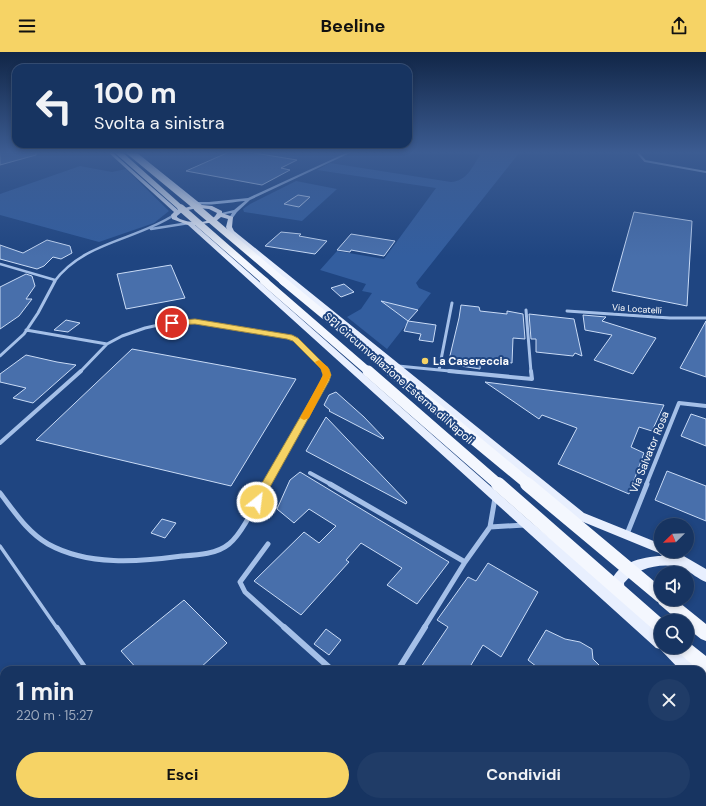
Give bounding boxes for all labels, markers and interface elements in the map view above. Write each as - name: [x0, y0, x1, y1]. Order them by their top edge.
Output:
- text: Beeline: [321, 14, 385, 38]
- icon: menu: [16, 15, 38, 37]
- icon: share: [668, 15, 690, 37]
- text: 100 m: [94, 75, 177, 112]
- icon: left: [28, 80, 80, 132]
- text: Svolta a sinistra: [94, 111, 225, 135]
- street label: Via Locatelli: [612, 301, 662, 317]
- pin: [155, 306, 189, 340]
- street label: SP1 Circumvallazione Esterna di Napoli: [321, 309, 477, 447]
- icon: arrive: [161, 312, 183, 334]
- place label: La Casereccia: [433, 354, 509, 368]
- marker: La Casereccia: [420, 356, 430, 366]
- street label: Via Salvator Rosa: [626, 409, 672, 495]
- position arrow: [236, 481, 278, 523]
- north arrow: [654, 518, 694, 558]
- map controls: [654, 518, 694, 654]
- button: sound: [654, 566, 694, 606]
- button: search: [654, 614, 694, 654]
- text: 1 min: [16, 676, 74, 707]
- button: close: [648, 679, 690, 721]
- text: 220 m · 15:27: [16, 707, 93, 724]
- button: Esci: [16, 752, 349, 798]
- button: Condividi: [357, 752, 690, 798]

